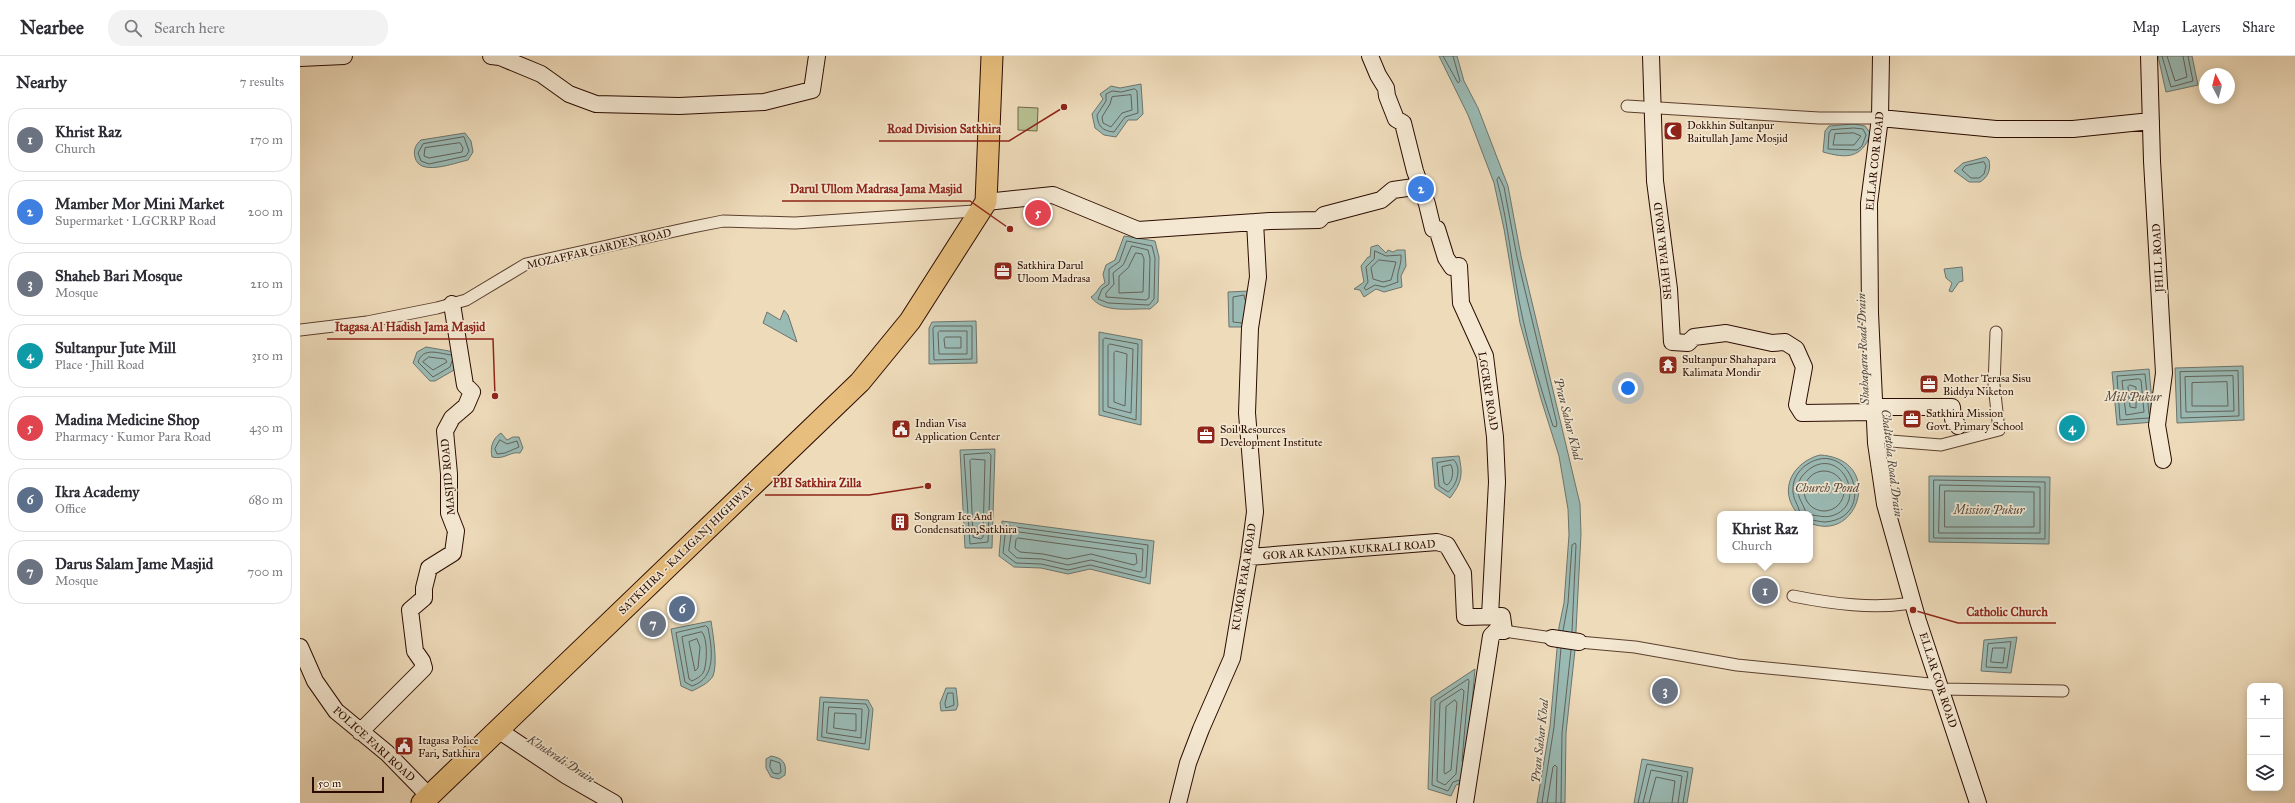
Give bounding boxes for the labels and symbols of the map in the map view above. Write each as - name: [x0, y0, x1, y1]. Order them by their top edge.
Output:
- north arrow: [2199, 68, 2235, 104]
- street label: ELLAR COR ROAD: [1863, 110, 1887, 211]
- callout: Road Division Satkhira: [879, 117, 1009, 141]
- place label: Dokkhin Sultanpur Baitullah Jame Mosjid: [1687, 119, 1788, 146]
- mosque icon: Dokkhin Sultanpur Baitullah Jame Mosjid: [1662, 120, 1684, 142]
- text: Road Division Satkhira: [887, 122, 1002, 136]
- pin: 2: [1408, 174, 1434, 204]
- callout: Darul Ullom Madrasa Jama Masjid: [782, 177, 970, 201]
- text: Darul Ullom Madrasa Jama Masjid: [790, 182, 963, 197]
- pin: 5: [1025, 198, 1051, 228]
- street label: SHAH PARA ROAD: [1651, 201, 1675, 300]
- street label: JHILL ROAD: [2150, 223, 2167, 294]
- street label: MOZAFFAR GARDEN ROAD: [525, 226, 673, 272]
- place label: Satkhira Darul Uloom Madrasa: [1017, 259, 1091, 285]
- office icon: Satkhira Darul Uloom Madrasa: [992, 260, 1014, 282]
- water label: Shahapara Road Drain: [1854, 292, 1873, 406]
- callout: Itagasa Al Hadish Jama Masjid: [327, 315, 493, 339]
- text: Itagasa Al Hadish Jama Masjid: [335, 320, 486, 335]
- street label: LGCRRP ROAD: [1475, 351, 1501, 432]
- place label: Sultanpur Shahapara Kalimata Mondir: [1682, 353, 1777, 379]
- temple icon: Sultanpur Shahapara Kalimata Mondir: [1657, 354, 1679, 376]
- place label: Mother Terasa Sisu Biddya Niketon: [1943, 372, 2031, 398]
- office icon: Mother Terasa Sisu Biddya Niketon: [1918, 373, 1940, 395]
- water label: Pran Sahar Khal: [1551, 376, 1585, 463]
- your location: [1618, 378, 1638, 398]
- water label: Mill Pukur: [2104, 390, 2162, 404]
- place label: Satkhira Mission Govt. Primary School: [1926, 407, 2024, 433]
- water label: Chaltetola Road Drain: [1878, 408, 1906, 518]
- office icon: Satkhira Mission Govt. Primary School: [1901, 408, 1923, 430]
- pin: 4: [2059, 413, 2085, 443]
- place label: Indian Visa Application Center: [914, 417, 1001, 443]
- public building icon: Indian Visa Application Center: [890, 418, 912, 440]
- place label: Soil Resources Development Institute: [1220, 423, 1323, 449]
- office icon: Soil Resources Development Institute: [1195, 424, 1217, 446]
- street label: MASJID ROAD: [438, 438, 459, 516]
- callout: PBI Satkhira Zilla: [765, 471, 869, 495]
- text: PBI Satkhira Zilla: [773, 476, 862, 490]
- street label: SATKHIRA - KALIGANJ HIGHWAY: [616, 480, 758, 618]
- water label: Church Pond: [1795, 481, 1860, 495]
- water label: Mission Pukur: [1952, 503, 2026, 517]
- place label: Songram Ice And Condensation,Satkhira: [914, 510, 1017, 536]
- building icon: Songram Ice And Condensation,Satkhira: [889, 511, 911, 533]
- street label: KUMOR PARA ROAD: [1229, 522, 1259, 632]
- street label: GOR AR KANDA KUKRALI ROAD: [1262, 537, 1436, 563]
- pin: 1: [1752, 576, 1778, 606]
- pin: 6: [669, 594, 695, 624]
- callout: Catholic Church: [1958, 599, 2056, 623]
- text: Catholic Church: [1966, 605, 2048, 619]
- pin: 7: [640, 609, 666, 639]
- street label: ELLAR COR ROAD: [1916, 631, 1960, 730]
- pin: 3: [1652, 676, 1678, 706]
- water label: Pran Sahar Khal: [1529, 697, 1552, 784]
- street label: POLICE FARI ROAD: [330, 704, 418, 784]
- water label: Khukrali Drain: [524, 732, 598, 786]
- place label: Itagasa Police Fari, Satkhira: [418, 734, 480, 760]
- public building icon: Itagasa Police Fari, Satkhira: [393, 735, 415, 757]
- scale bar: [312, 775, 384, 794]

